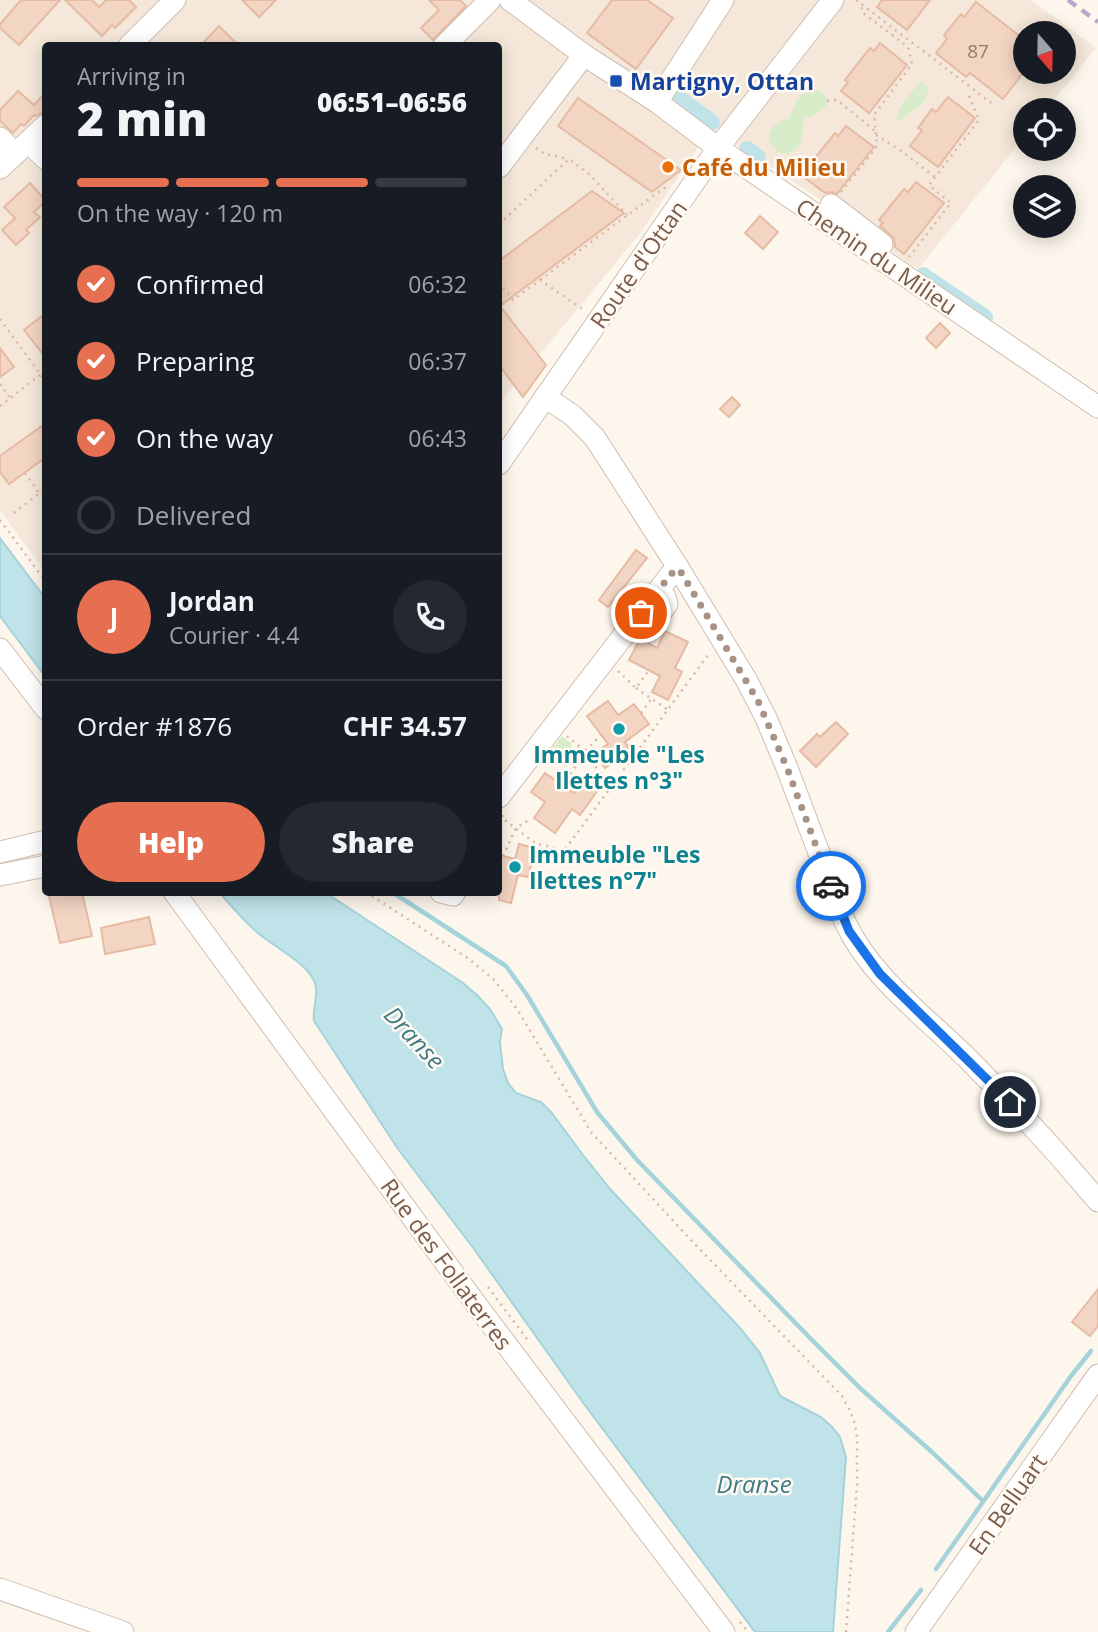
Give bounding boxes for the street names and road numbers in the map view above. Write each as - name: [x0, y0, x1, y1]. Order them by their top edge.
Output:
- street label: Chemin du Milieu: [790, 190, 964, 322]
- street label: Route d'Ottan: [582, 194, 694, 334]
- street label: Rue des Follaterres: [374, 1172, 520, 1356]
- street label: En Belluart: [960, 1447, 1054, 1561]

